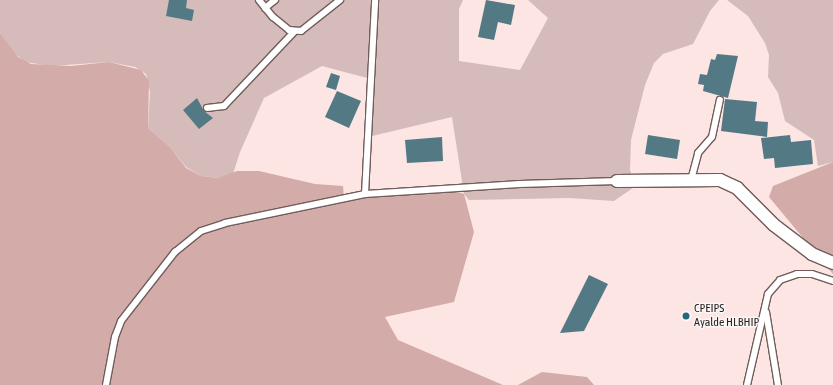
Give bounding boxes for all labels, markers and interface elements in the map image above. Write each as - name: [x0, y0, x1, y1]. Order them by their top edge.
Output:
- place label: CPEIPS Ayalde HLBHIP: [694, 302, 759, 330]
- marker: CPEIPS Ayalde HLBHIP: [681, 311, 691, 321]

